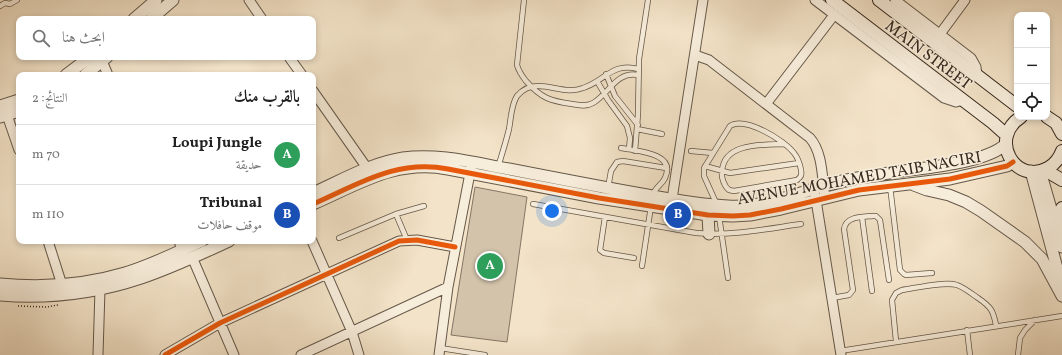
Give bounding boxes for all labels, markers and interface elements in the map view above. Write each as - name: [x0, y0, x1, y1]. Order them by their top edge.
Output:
- map controls: [1014, 12, 1050, 120]
- button: +: [1014, 12, 1050, 48]
- search box: [16, 16, 316, 60]
- street label: MAIN STREET: [880, 16, 976, 95]
- icon: search: [30, 27, 52, 49]
- text: ابحث هنا: [62, 28, 105, 49]
- button: −: [1014, 48, 1050, 84]
- button: locate: [1014, 84, 1050, 120]
- text: بالقرب منك: [234, 86, 300, 109]
- text: النتائج: 2: [32, 90, 67, 108]
- text: Loupi Jungle: [172, 133, 262, 154]
- text: 70 m: [32, 146, 60, 164]
- text: A: [282, 146, 292, 164]
- street label: AVENUE MOHAMED TAIB NACIRI: [736, 147, 983, 211]
- text: حديقة: [236, 157, 262, 175]
- text: Tribunal: [199, 193, 262, 214]
- pin: B: [665, 200, 691, 230]
- your location: [542, 201, 562, 221]
- text: 110 m: [32, 206, 64, 224]
- text: B: [283, 206, 291, 224]
- text: موقف حافلات: [197, 217, 262, 235]
- pin: A: [477, 251, 503, 281]

